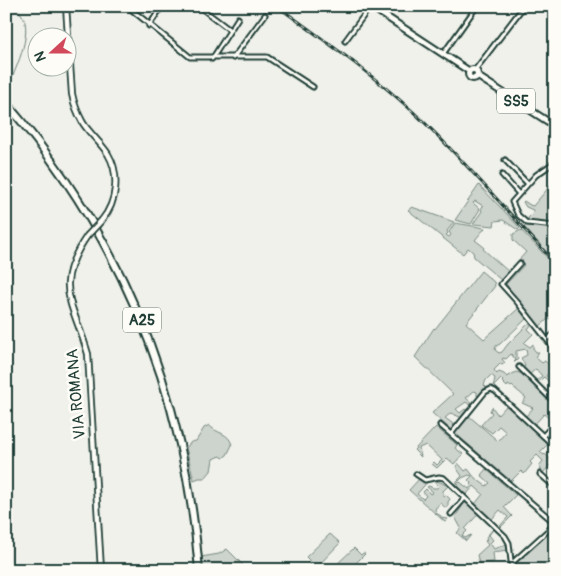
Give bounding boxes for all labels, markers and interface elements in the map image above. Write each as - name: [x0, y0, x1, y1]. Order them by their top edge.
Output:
- north arrow: [28, 28, 78, 78]
- text: N: [31, 49, 50, 64]
- road number: SS5: [497, 88, 535, 114]
- road number: A25: [123, 308, 161, 332]
- street label: VIA ROMANA: [62, 348, 90, 440]

